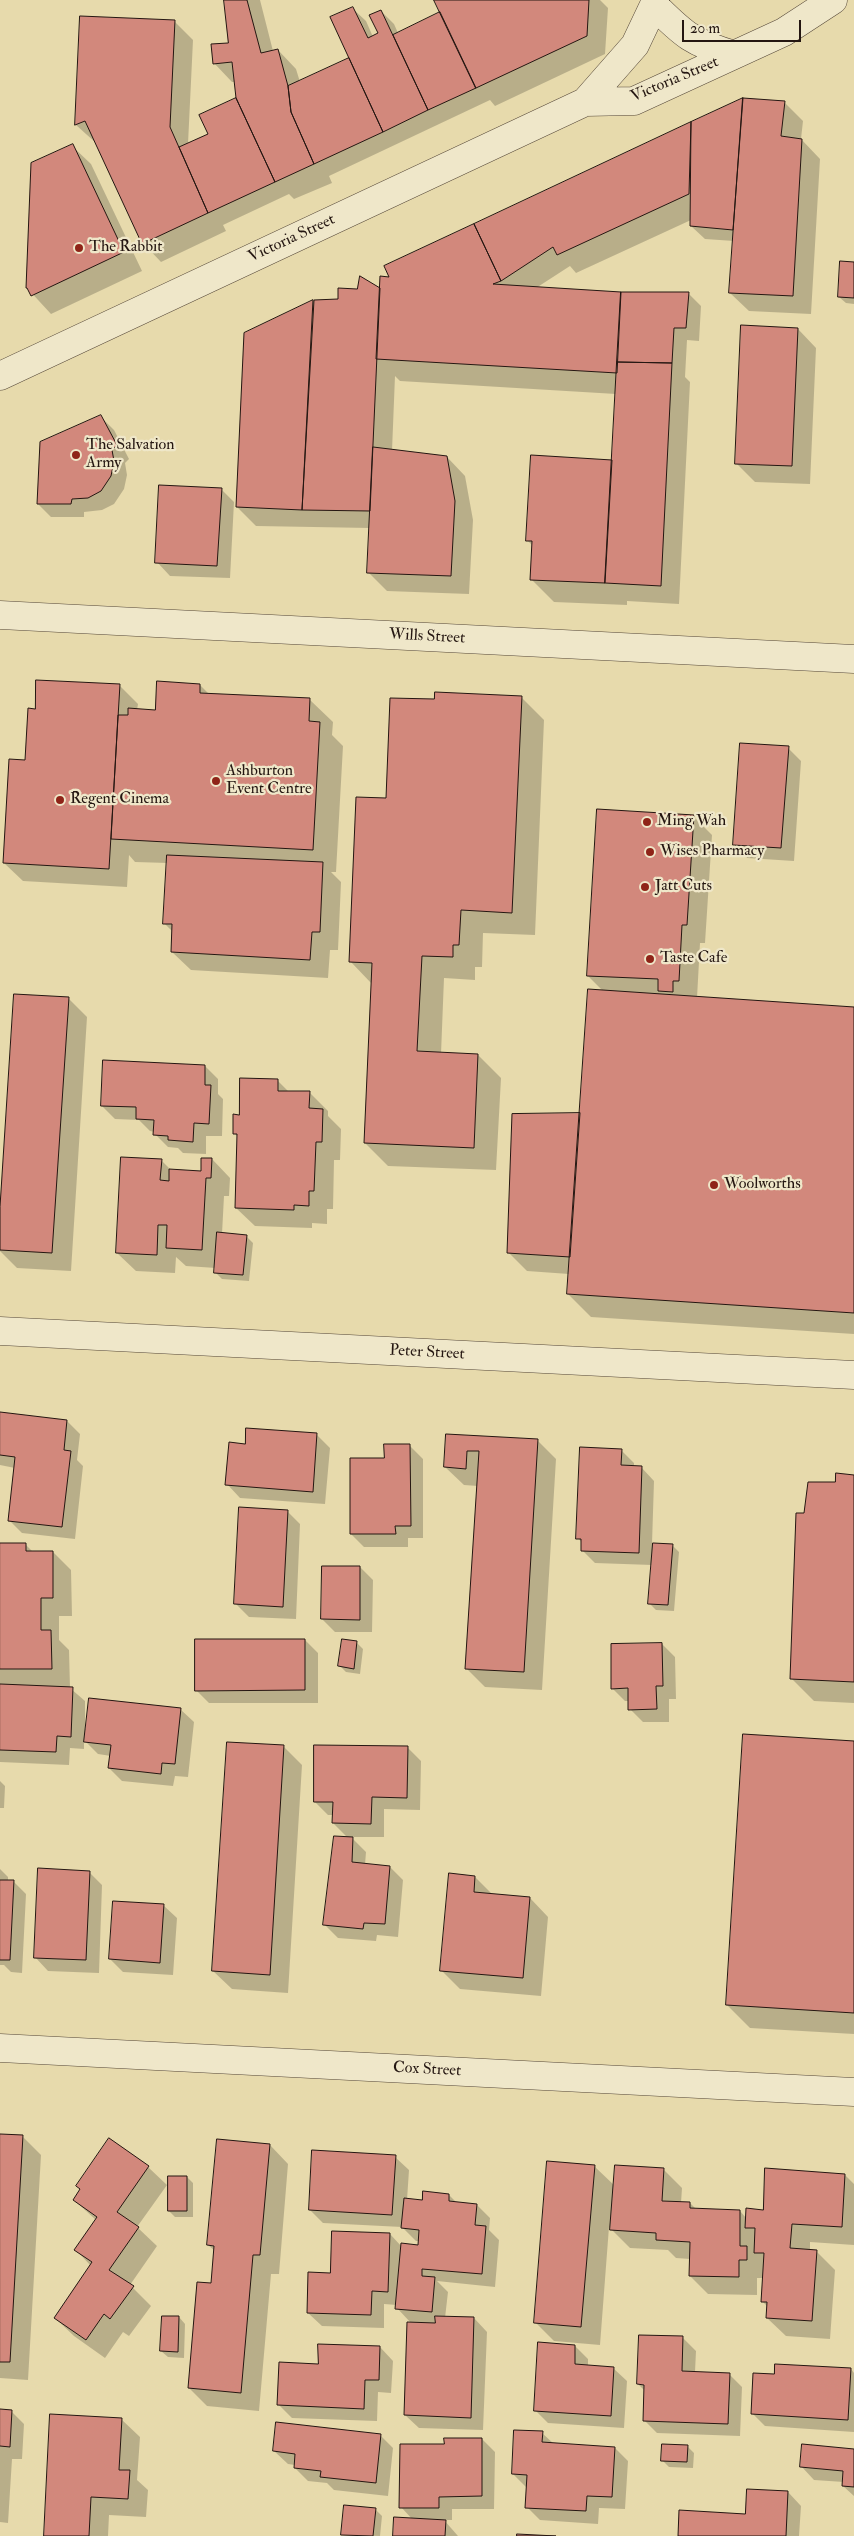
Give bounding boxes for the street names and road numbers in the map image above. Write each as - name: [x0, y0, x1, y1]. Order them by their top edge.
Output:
- street label: Victoria Street: [628, 53, 722, 107]
- street label: Victoria Street: [246, 211, 338, 267]
- street label: Wills Street: [388, 625, 466, 649]
- street label: Peter Street: [389, 1341, 465, 1365]
- street label: Cox Street: [392, 2059, 462, 2081]

